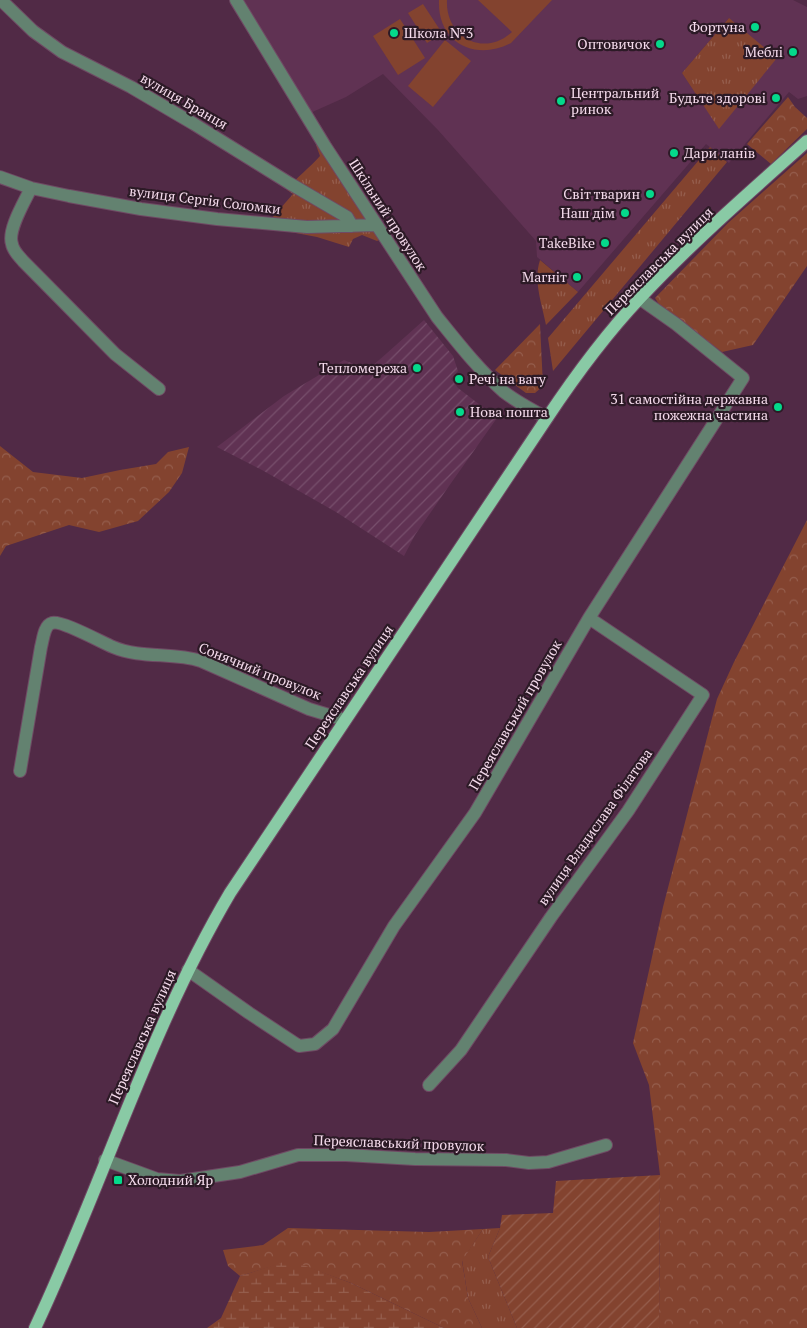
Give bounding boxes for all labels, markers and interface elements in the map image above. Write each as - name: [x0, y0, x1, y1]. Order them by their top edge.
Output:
- place label: Фортуна: [689, 17, 745, 36]
- marker: Фортуна: [749, 21, 761, 33]
- place label: Школа №3: [404, 23, 473, 42]
- marker: Школа №3: [388, 27, 400, 39]
- place label: Оптовичок: [577, 34, 650, 53]
- marker: Оптовичок: [654, 38, 666, 50]
- place label: Меблі: [745, 42, 783, 61]
- marker: Меблі: [787, 46, 799, 58]
- street label: вулиця Бранця: [137, 68, 231, 133]
- place label: Центральний ринок: [571, 83, 660, 118]
- place label: Будьте здорові: [669, 88, 766, 107]
- marker: Будьте здорові: [770, 92, 782, 104]
- marker: Центральний ринок: [555, 95, 567, 107]
- place label: Дари ланів: [684, 143, 755, 162]
- marker: Дари ланів: [668, 147, 680, 159]
- street label: Шкільний провулок: [345, 155, 432, 275]
- street label: вулиця Сергія Соломки: [128, 181, 282, 218]
- place label: Світ тварин: [563, 184, 640, 203]
- marker: Світ тварин: [644, 188, 656, 200]
- street label: Переяславська вулиця: [600, 202, 717, 319]
- place label: Наш дім: [560, 203, 615, 222]
- marker: Наш дім: [619, 207, 631, 219]
- place label: TakeBike: [539, 233, 595, 252]
- marker: TakeBike: [599, 237, 611, 249]
- place label: Магніт: [522, 267, 567, 286]
- marker: Магніт: [571, 271, 583, 283]
- place label: Тепломережа: [319, 358, 407, 377]
- marker: Тепломережа: [411, 362, 423, 374]
- place label: Речі на вагу: [469, 369, 547, 388]
- marker: Речі на вагу: [453, 373, 465, 385]
- place label: 31 самостійна державна пожежна частина: [610, 389, 768, 424]
- marker: 31 самостійна державна пожежна частина: [772, 401, 784, 413]
- place label: Нова пошта: [470, 402, 548, 421]
- marker: Нова пошта: [454, 406, 466, 418]
- street label: Переяславська вулиця: [300, 621, 397, 752]
- street label: Переяславський провулок: [464, 636, 566, 793]
- street label: Сонячний провулок: [196, 637, 325, 704]
- street label: вулиця Владислава Філатова: [533, 745, 656, 909]
- street label: Переяславська вулиця: [103, 966, 180, 1107]
- street label: Переяславський провулок: [313, 1130, 485, 1155]
- place label: Холодний Яр: [128, 1170, 213, 1189]
- marker: Холодний Яр: [112, 1174, 124, 1186]

